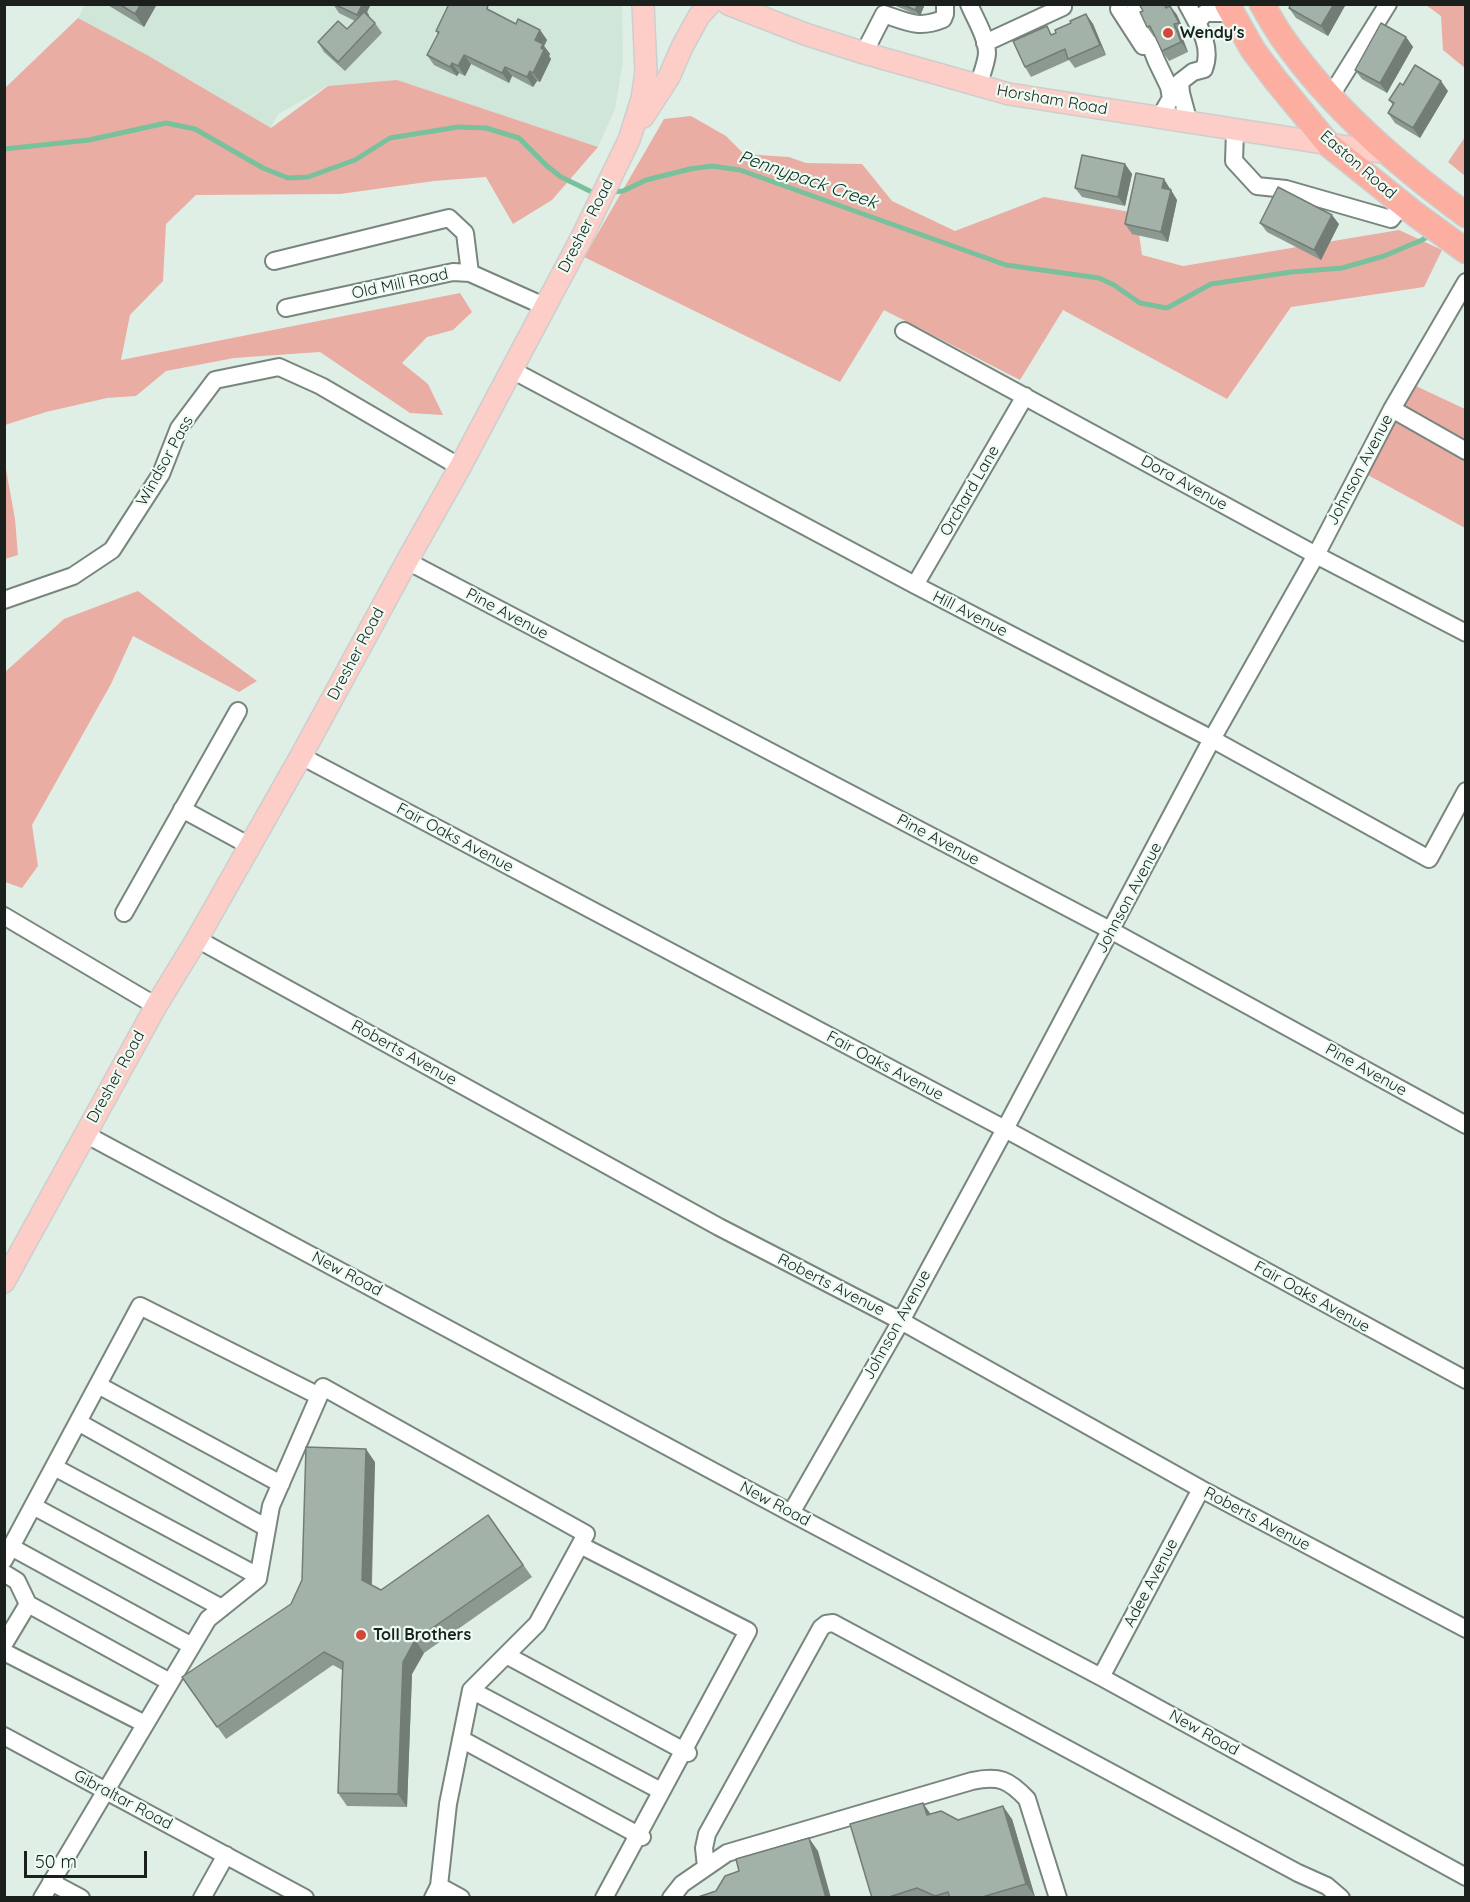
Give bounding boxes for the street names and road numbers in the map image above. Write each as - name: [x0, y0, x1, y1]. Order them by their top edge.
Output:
- street label: Horsham Road: [995, 81, 1109, 119]
- street label: Easton Road: [1316, 127, 1400, 203]
- street label: Dresher Road: [554, 176, 618, 276]
- street label: Old Mill Road: [350, 264, 450, 304]
- street label: Johnson Avenue: [1323, 411, 1397, 529]
- street label: Windsor Pass: [132, 413, 198, 509]
- street label: Orchard Lane: [936, 442, 1004, 540]
- street label: Dora Avenue: [1137, 451, 1231, 515]
- street label: Pine Avenue: [463, 584, 551, 644]
- street label: Hill Avenue: [929, 587, 1011, 641]
- street label: Dresher Road: [324, 604, 388, 704]
- street label: Fair Oaks Avenue: [393, 799, 517, 877]
- street label: Pine Avenue: [894, 810, 982, 870]
- street label: Johnson Avenue: [1092, 839, 1166, 957]
- street label: Roberts Avenue: [348, 1016, 460, 1090]
- street label: Fair Oaks Avenue: [823, 1027, 947, 1105]
- street label: Dresher Road: [83, 1028, 149, 1126]
- street label: Pine Avenue: [1322, 1040, 1410, 1100]
- street label: New Road: [309, 1247, 385, 1301]
- street label: Roberts Avenue: [774, 1250, 888, 1320]
- street label: Fair Oaks Avenue: [1251, 1257, 1373, 1337]
- street label: Johnson Avenue: [859, 1267, 935, 1383]
- street label: New Road: [737, 1477, 813, 1531]
- street label: Roberts Avenue: [1201, 1483, 1313, 1555]
- street label: Adee Avenue: [1120, 1536, 1182, 1630]
- street label: New Road: [1166, 1706, 1242, 1760]
- street label: Gibraltar Road: [70, 1766, 176, 1834]

